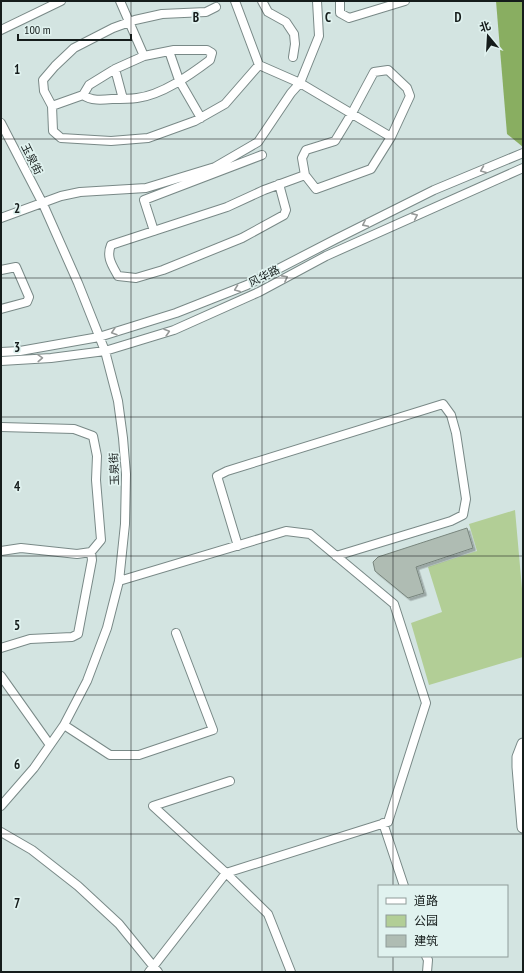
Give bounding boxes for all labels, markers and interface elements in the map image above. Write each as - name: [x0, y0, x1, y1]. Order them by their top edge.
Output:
- text: B: [193, 9, 199, 26]
- text: C: [325, 9, 331, 26]
- text: D: [455, 9, 462, 26]
- scale bar: [18, 16, 131, 42]
- north arrow: [468, 16, 508, 56]
- text: 北: [478, 18, 492, 35]
- text: 100 m: [24, 22, 51, 37]
- text: 1: [14, 61, 20, 78]
- street label: 玉泉街: [18, 141, 46, 177]
- one-way arrow: [479, 165, 486, 173]
- text: 2: [14, 200, 20, 217]
- one-way arrow: [410, 213, 418, 221]
- one-way arrow: [362, 219, 369, 227]
- street label: 风华路: [246, 262, 282, 290]
- one-way arrow: [281, 275, 288, 283]
- one-way arrow: [233, 285, 240, 293]
- one-way arrow: [111, 327, 118, 336]
- one-way arrow: [163, 328, 170, 337]
- text: 3: [14, 339, 20, 356]
- one-way arrow: [37, 354, 43, 363]
- street label: 玉泉街: [106, 452, 122, 486]
- text: 4: [14, 478, 21, 495]
- text: 5: [14, 617, 20, 634]
- text: 6: [14, 756, 20, 773]
- legend: [378, 885, 508, 957]
- text: 道路: [414, 893, 438, 908]
- text: 7: [14, 895, 20, 912]
- text: 公园: [414, 913, 438, 928]
- text: 建筑: [414, 933, 438, 948]

